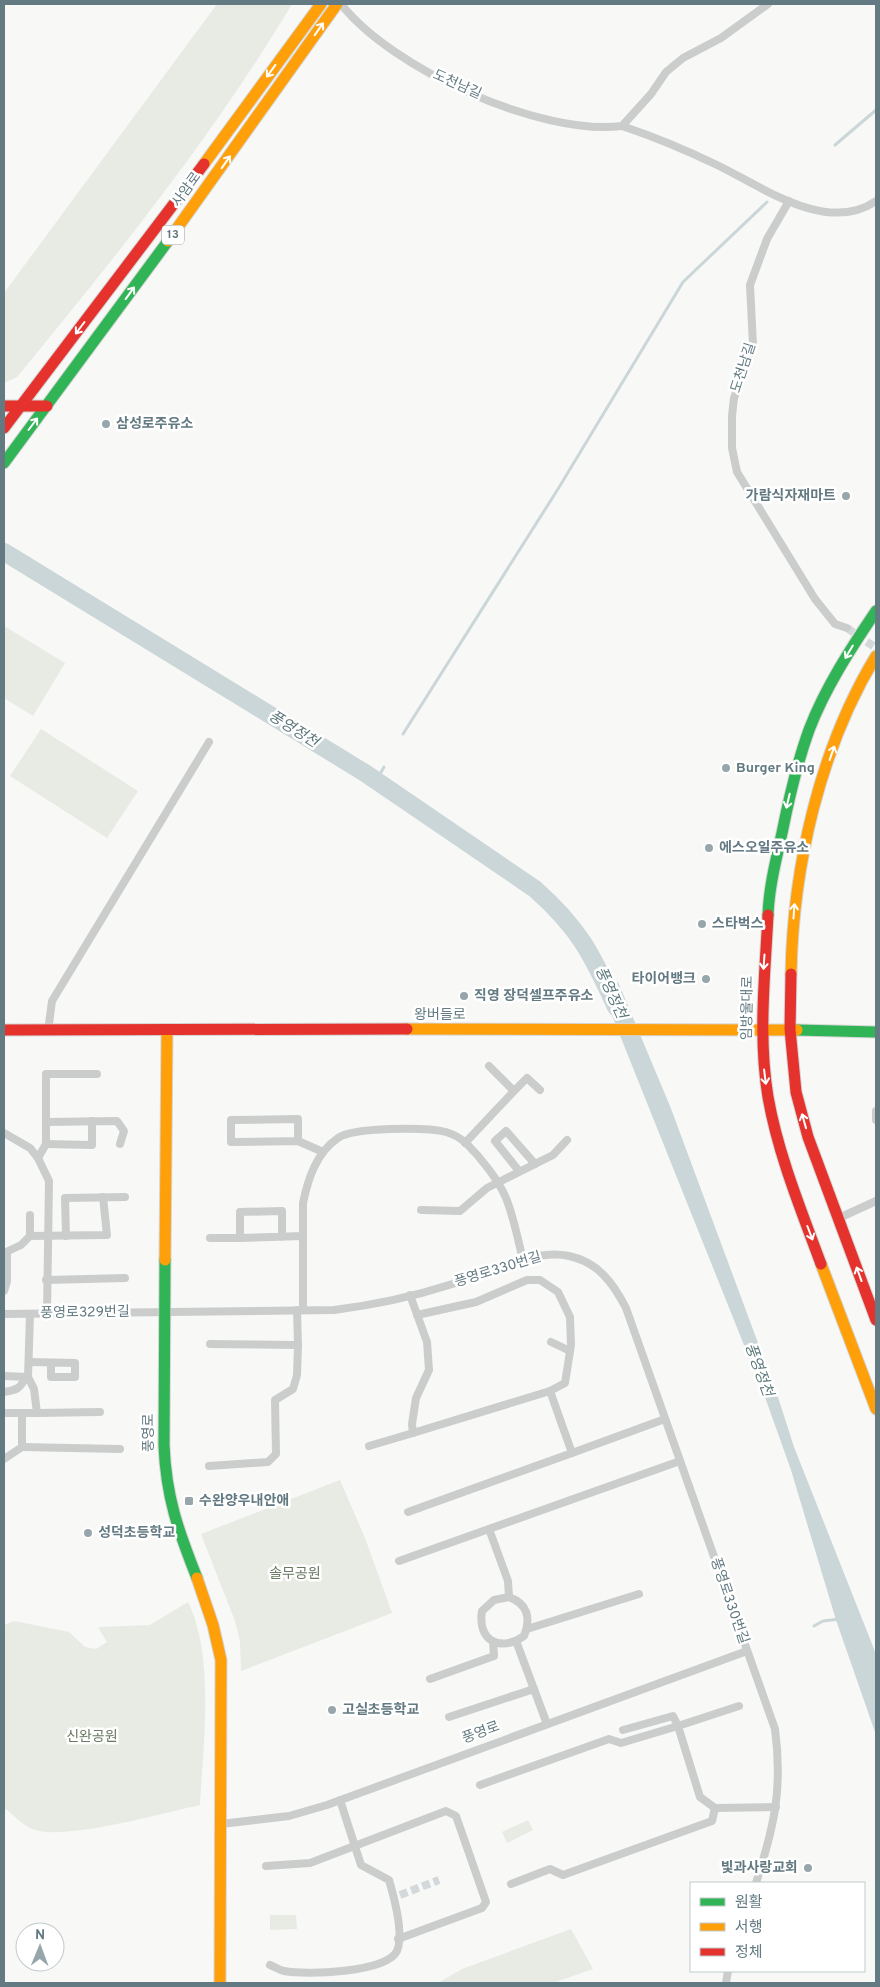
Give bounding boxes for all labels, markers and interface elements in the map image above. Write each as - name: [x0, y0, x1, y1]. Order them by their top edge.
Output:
- one-way arrow: [314, 22, 324, 36]
- one-way arrow: [266, 64, 277, 78]
- street label: 도천남길: [430, 66, 484, 103]
- one-way arrow: [221, 155, 231, 169]
- street label: 사암로: [169, 169, 205, 211]
- road number: 13: [162, 226, 184, 244]
- one-way arrow: [125, 286, 135, 300]
- one-way arrow: [75, 321, 85, 335]
- street label: 도천남길: [727, 341, 760, 395]
- place label: 삼성로주유소: [116, 416, 193, 433]
- one-way arrow: [28, 418, 39, 431]
- marker: 삼성로주유소: [100, 418, 112, 430]
- place label: 가람식자재마트: [746, 488, 836, 505]
- marker: 가람식자재마트: [840, 490, 852, 502]
- one-way arrow: [844, 644, 854, 658]
- water label: 풍영정천: [265, 707, 323, 754]
- one-way arrow: [827, 746, 837, 762]
- place label: Burger King: [736, 760, 815, 777]
- marker: Burger King: [720, 762, 732, 774]
- one-way arrow: [783, 793, 792, 809]
- place label: 에스오일주유소: [719, 840, 809, 857]
- marker: 에스오일주유소: [703, 842, 715, 854]
- one-way arrow: [789, 903, 798, 919]
- place label: 스타벅스: [712, 916, 764, 933]
- marker: 스타벅스: [696, 918, 708, 930]
- one-way arrow: [760, 954, 769, 970]
- water label: 풍영정천: [590, 964, 631, 1024]
- place label: 타이어뱅크: [632, 971, 696, 988]
- marker: 타이어뱅크: [700, 973, 712, 985]
- street label: 임방울대로: [739, 976, 757, 1040]
- place label: 직영 장덕셀프주유소: [474, 988, 594, 1005]
- marker: 직영 장덕셀프주유소: [458, 990, 470, 1002]
- street label: 왕버들로: [414, 1007, 466, 1024]
- one-way arrow: [760, 1069, 770, 1085]
- one-way arrow: [799, 1114, 808, 1130]
- one-way arrow: [806, 1225, 815, 1240]
- street label: 풍영로330번길: [452, 1249, 544, 1291]
- one-way arrow: [854, 1267, 863, 1282]
- street label: 풍영로329번길: [40, 1304, 130, 1322]
- water label: 풍영정천: [740, 1341, 777, 1401]
- street label: 풍영로: [141, 1414, 158, 1452]
- place label: 수완양우내안애: [199, 1493, 289, 1510]
- marker: 수완양우내안애: [183, 1495, 195, 1507]
- place label: 성덕초등학교: [98, 1524, 175, 1542]
- marker: 성덕초등학교: [82, 1527, 94, 1539]
- street label: 풍영로330번길: [706, 1556, 752, 1646]
- park label: 솔무공원: [269, 1566, 321, 1583]
- place label: 고실초등학교: [342, 1701, 419, 1719]
- marker: 고실초등학교: [326, 1704, 338, 1716]
- street label: 풍영로: [460, 1718, 502, 1748]
- park label: 신완공원: [66, 1729, 118, 1746]
- place label: 빛과사랑교회: [721, 1860, 798, 1877]
- marker: 빛과사랑교회: [802, 1862, 814, 1874]
- legend: [690, 1882, 865, 1972]
- text: 원활: [735, 1894, 763, 1913]
- text: 서행: [735, 1919, 763, 1938]
- north arrow: [15, 1922, 65, 1972]
- text: N: [35, 1927, 45, 1944]
- text: 정체: [735, 1944, 763, 1963]

